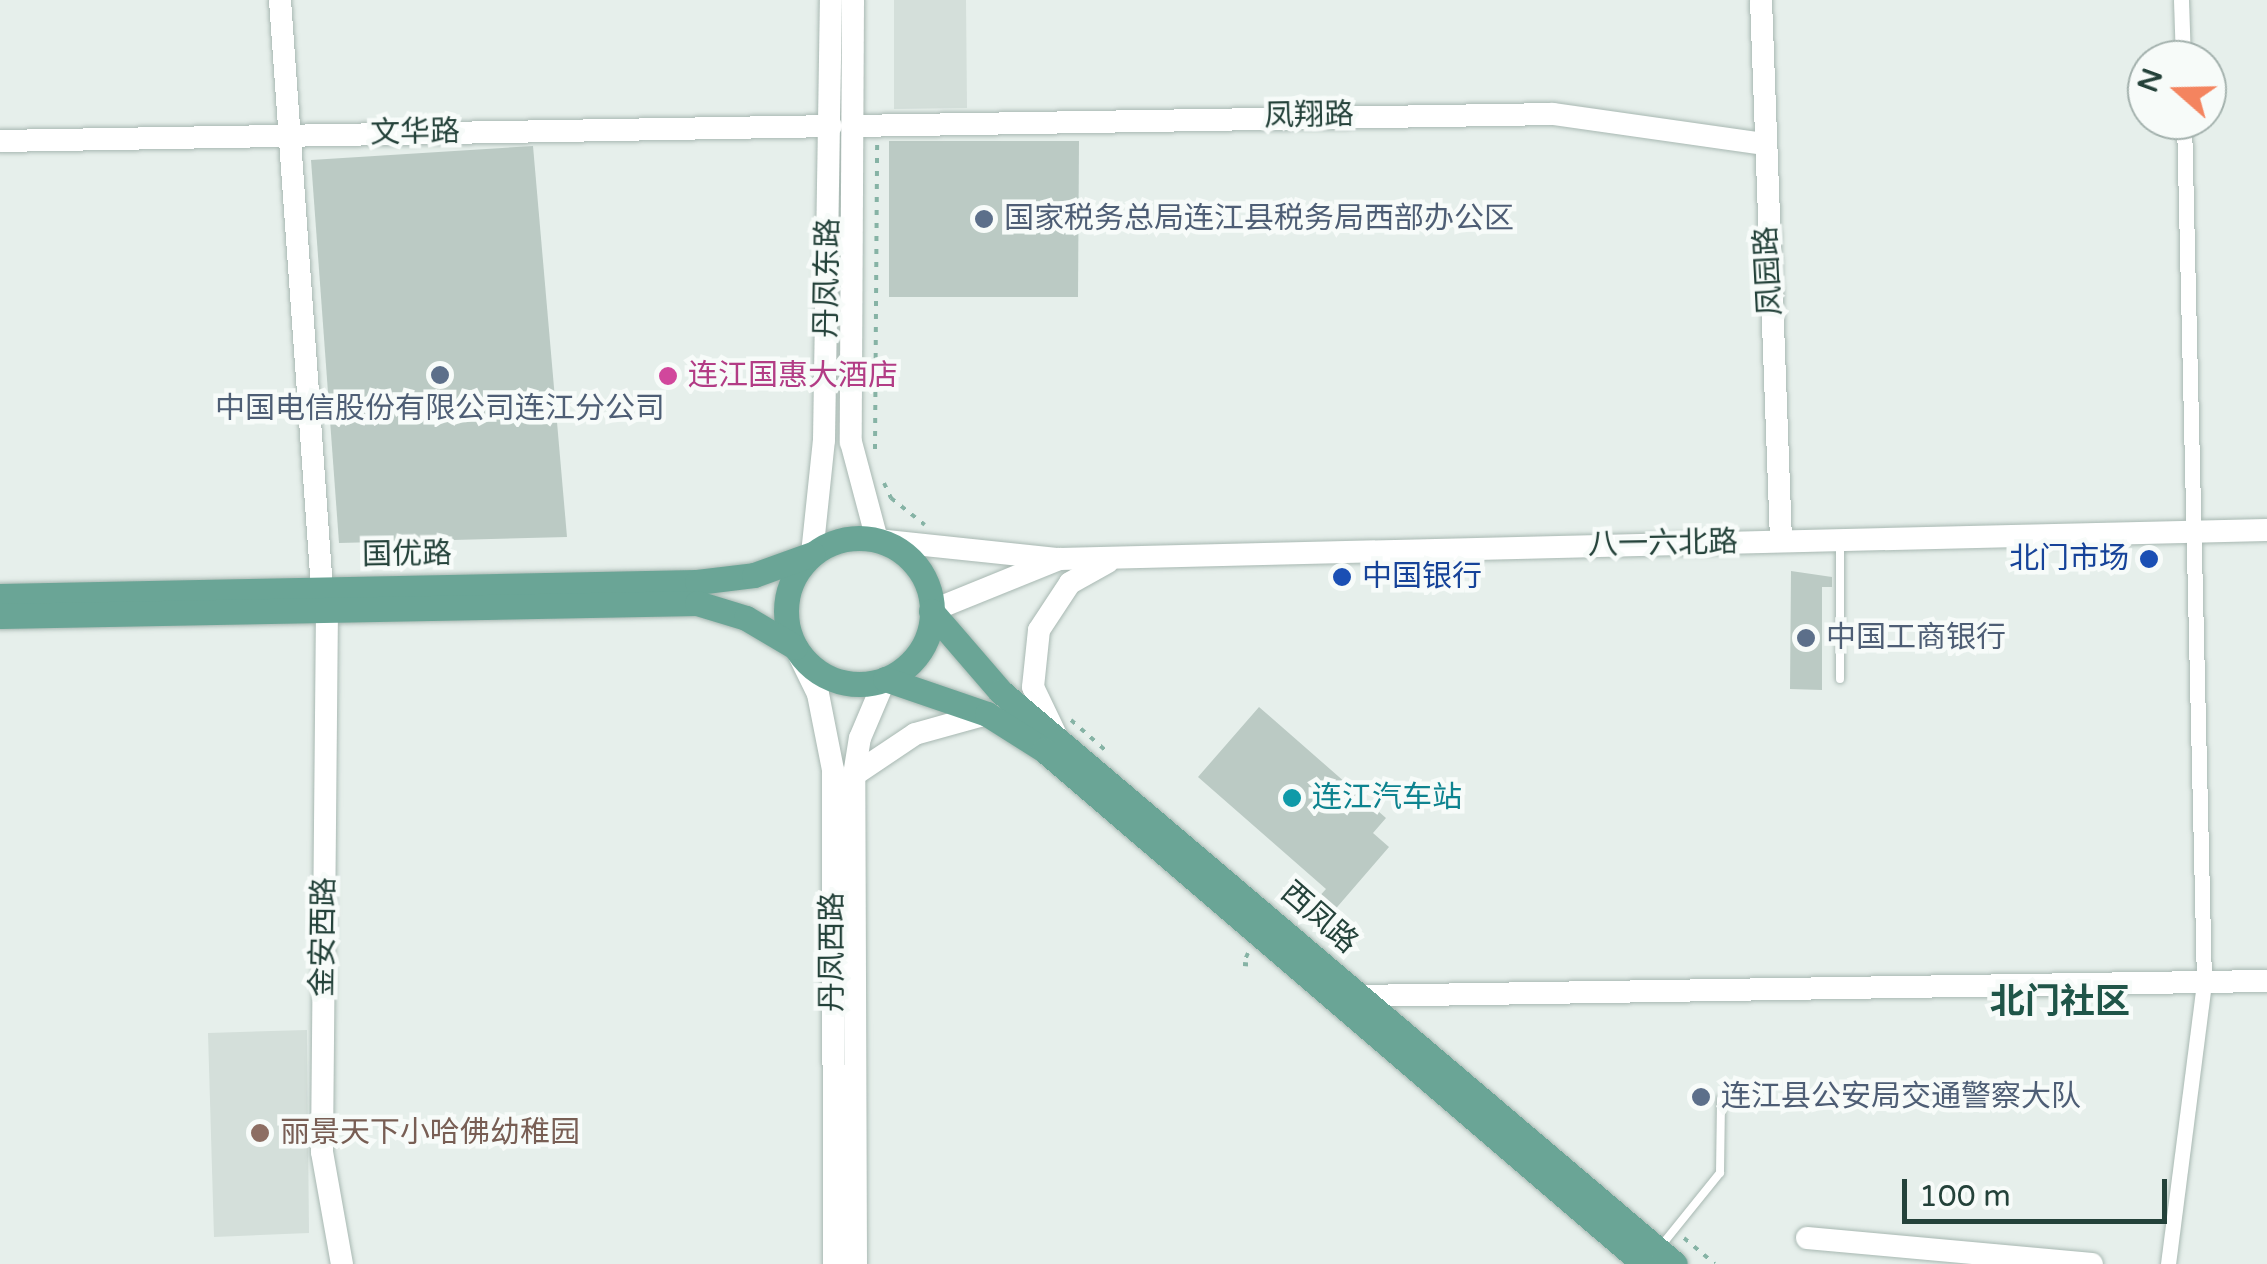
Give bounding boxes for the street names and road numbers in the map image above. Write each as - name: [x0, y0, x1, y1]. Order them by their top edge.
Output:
- street label: 凤翔路: [1264, 97, 1354, 135]
- street label: 文华路: [370, 114, 460, 152]
- street label: 丹凤东路: [809, 218, 847, 338]
- street label: 凤园路: [1749, 225, 1789, 317]
- street label: 八一六北路: [1588, 525, 1738, 563]
- street label: 国优路: [362, 536, 452, 574]
- street label: 西凤路: [1273, 875, 1365, 961]
- street label: 金安西路: [305, 877, 343, 997]
- street label: 丹凤西路: [815, 892, 851, 1012]

